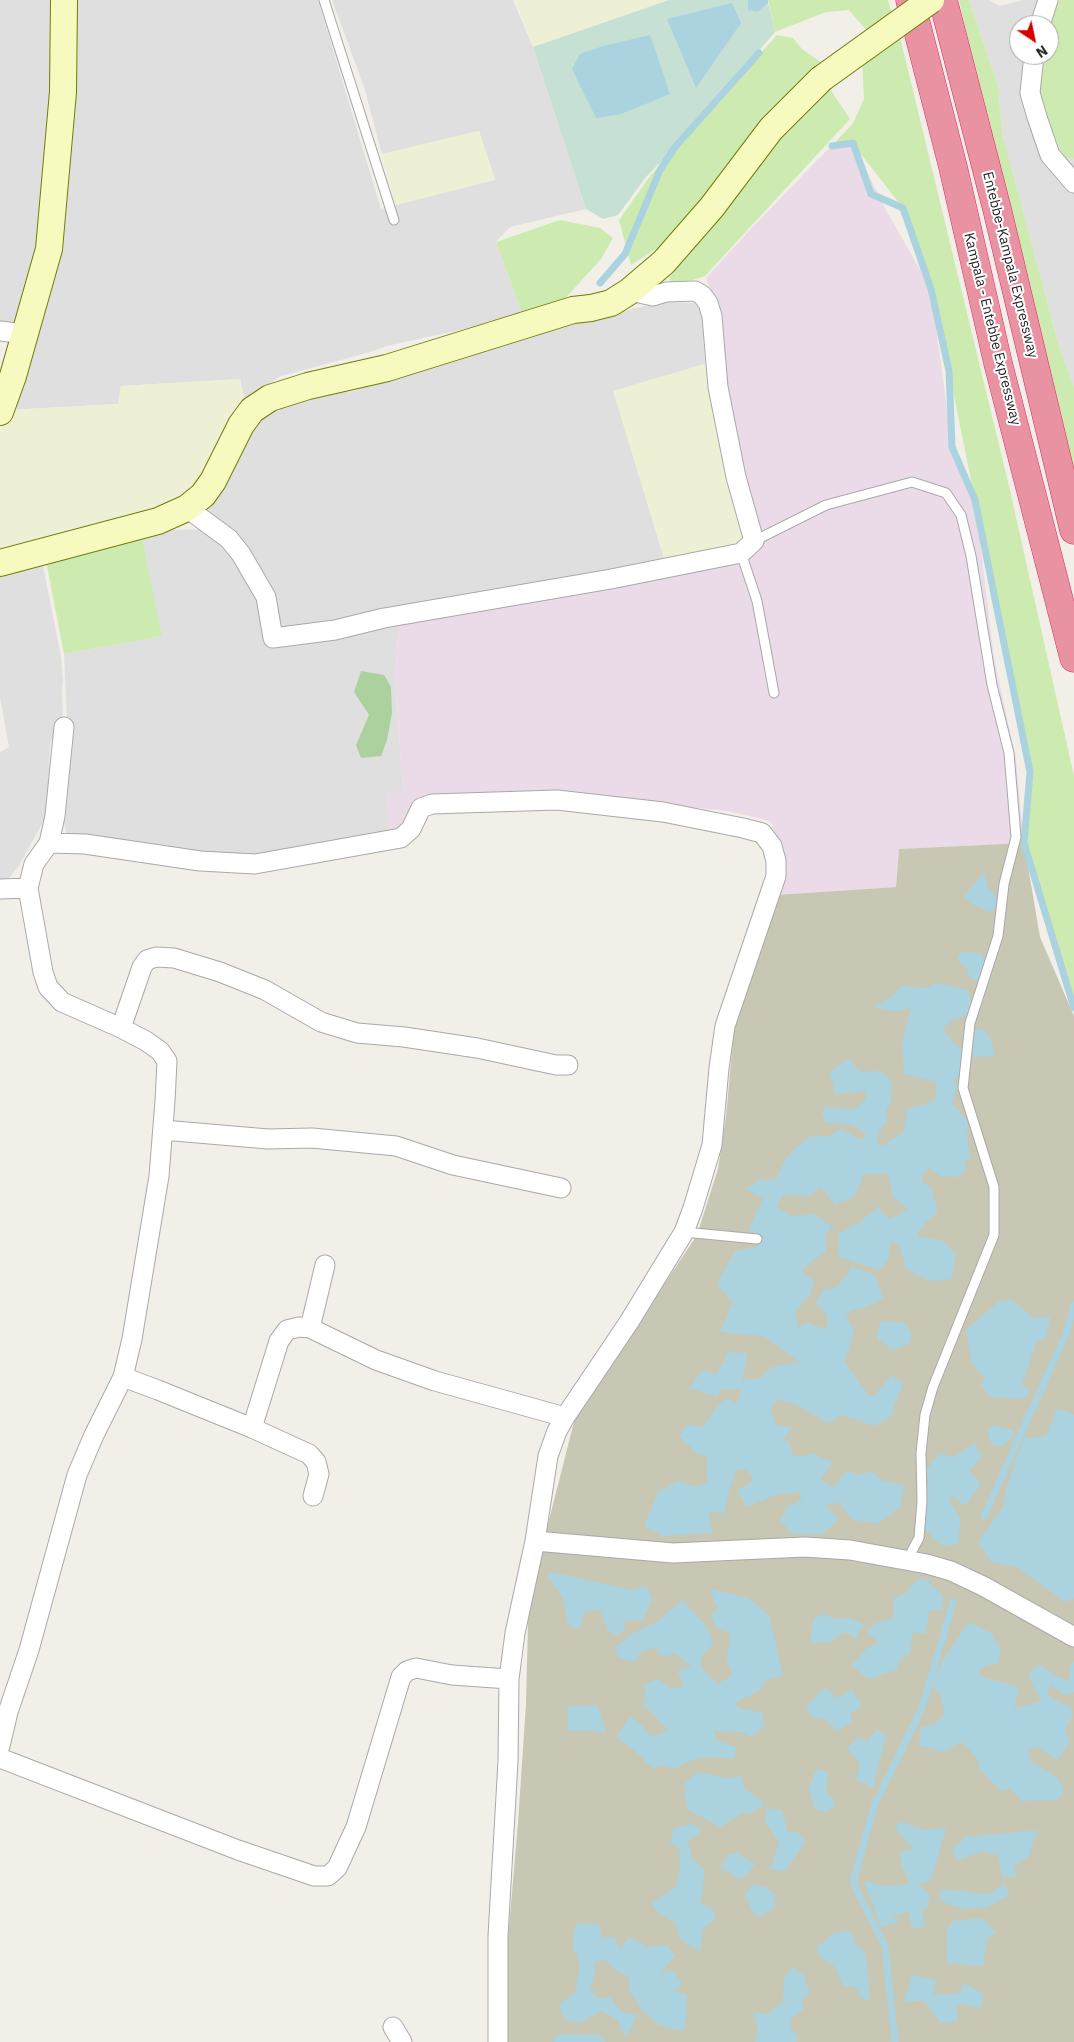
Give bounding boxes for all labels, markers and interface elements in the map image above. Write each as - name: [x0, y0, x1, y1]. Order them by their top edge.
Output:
- north arrow: [1009, 15, 1059, 65]
- text: N: [1033, 41, 1051, 62]
- street label: Entebbe-Kampala Expressway: [979, 170, 1041, 360]
- street label: Kampala - Entebbe Expressway: [960, 231, 1024, 427]

